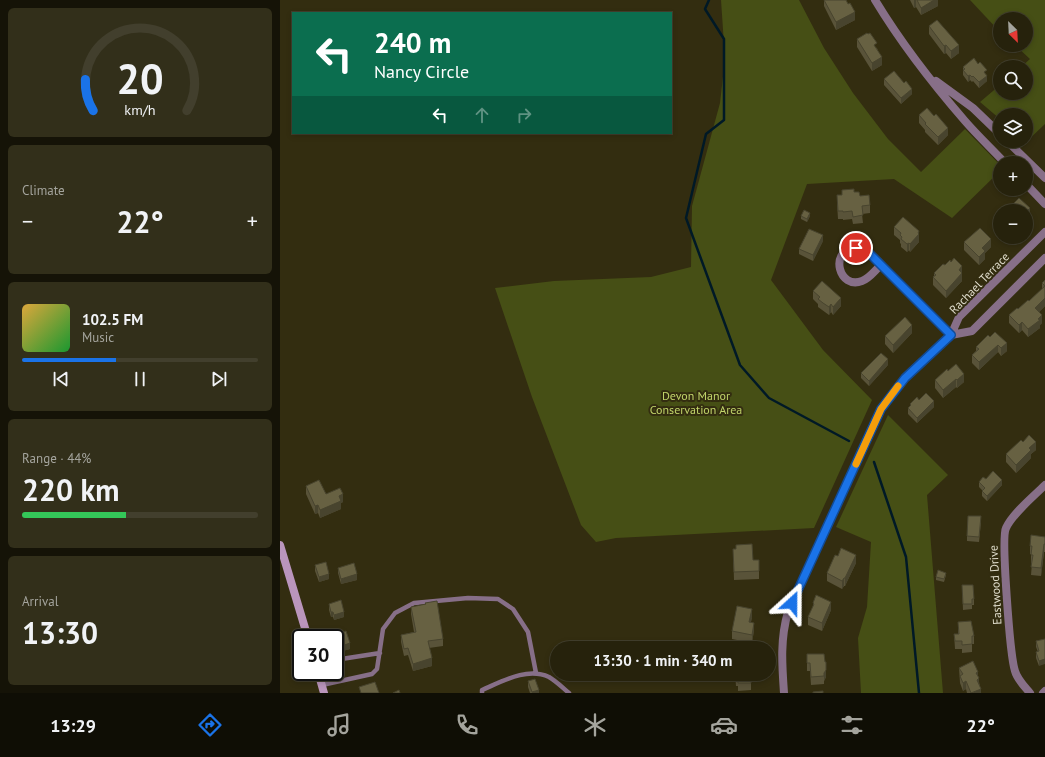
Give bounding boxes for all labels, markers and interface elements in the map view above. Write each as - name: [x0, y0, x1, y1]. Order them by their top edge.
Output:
- north arrow: [993, 12, 1033, 52]
- map controls: [993, 12, 1033, 244]
- text: 240 m: [374, 24, 451, 61]
- icon: left: [308, 28, 360, 80]
- text: 20: [116, 51, 164, 104]
- text: Nancy Circle: [374, 60, 469, 83]
- button: search: [993, 60, 1033, 100]
- text: km/h: [124, 99, 156, 118]
- icon: left: [429, 104, 451, 126]
- icon: ahead: [471, 104, 493, 126]
- icon: right: [513, 104, 535, 126]
- button: layers: [993, 108, 1033, 148]
- button: +: [993, 156, 1033, 196]
- text: Climate: [22, 182, 65, 199]
- text: 22°: [116, 202, 164, 241]
- button: −: [993, 204, 1033, 244]
- text: −: [22, 207, 33, 235]
- text: +: [247, 207, 258, 235]
- pin: [839, 231, 873, 265]
- icon: arrive: [845, 237, 867, 259]
- street label: Rachael Terrace: [946, 249, 1012, 317]
- text: 102.5 FM: [82, 310, 143, 329]
- text: Music: [82, 329, 114, 346]
- icon: previous: [50, 368, 72, 390]
- icon: pause: [129, 368, 151, 390]
- icon: next: [208, 368, 230, 390]
- park label: Devon Manor Conservation Area: [650, 388, 742, 417]
- text: Range · 44%: [22, 450, 91, 467]
- text: 220 km: [22, 470, 120, 509]
- street label: Eastwood Drive: [985, 545, 1005, 625]
- position arrow: [771, 582, 813, 624]
- text: Arrival: [22, 593, 58, 610]
- text: 13:30: [22, 613, 98, 652]
- speed limit sign: 30: [292, 629, 344, 681]
- text: 13:30 · 1 min · 340 m: [594, 651, 732, 670]
- icon: directions: [196, 711, 224, 739]
- icon: music: [325, 711, 353, 739]
- icon: phone: [453, 711, 481, 739]
- icon: climate: [581, 711, 609, 739]
- icon: car: [710, 711, 738, 739]
- icon: filters: [838, 711, 866, 739]
- text: 13:29: [50, 714, 96, 737]
- text: 22°: [966, 714, 995, 737]

